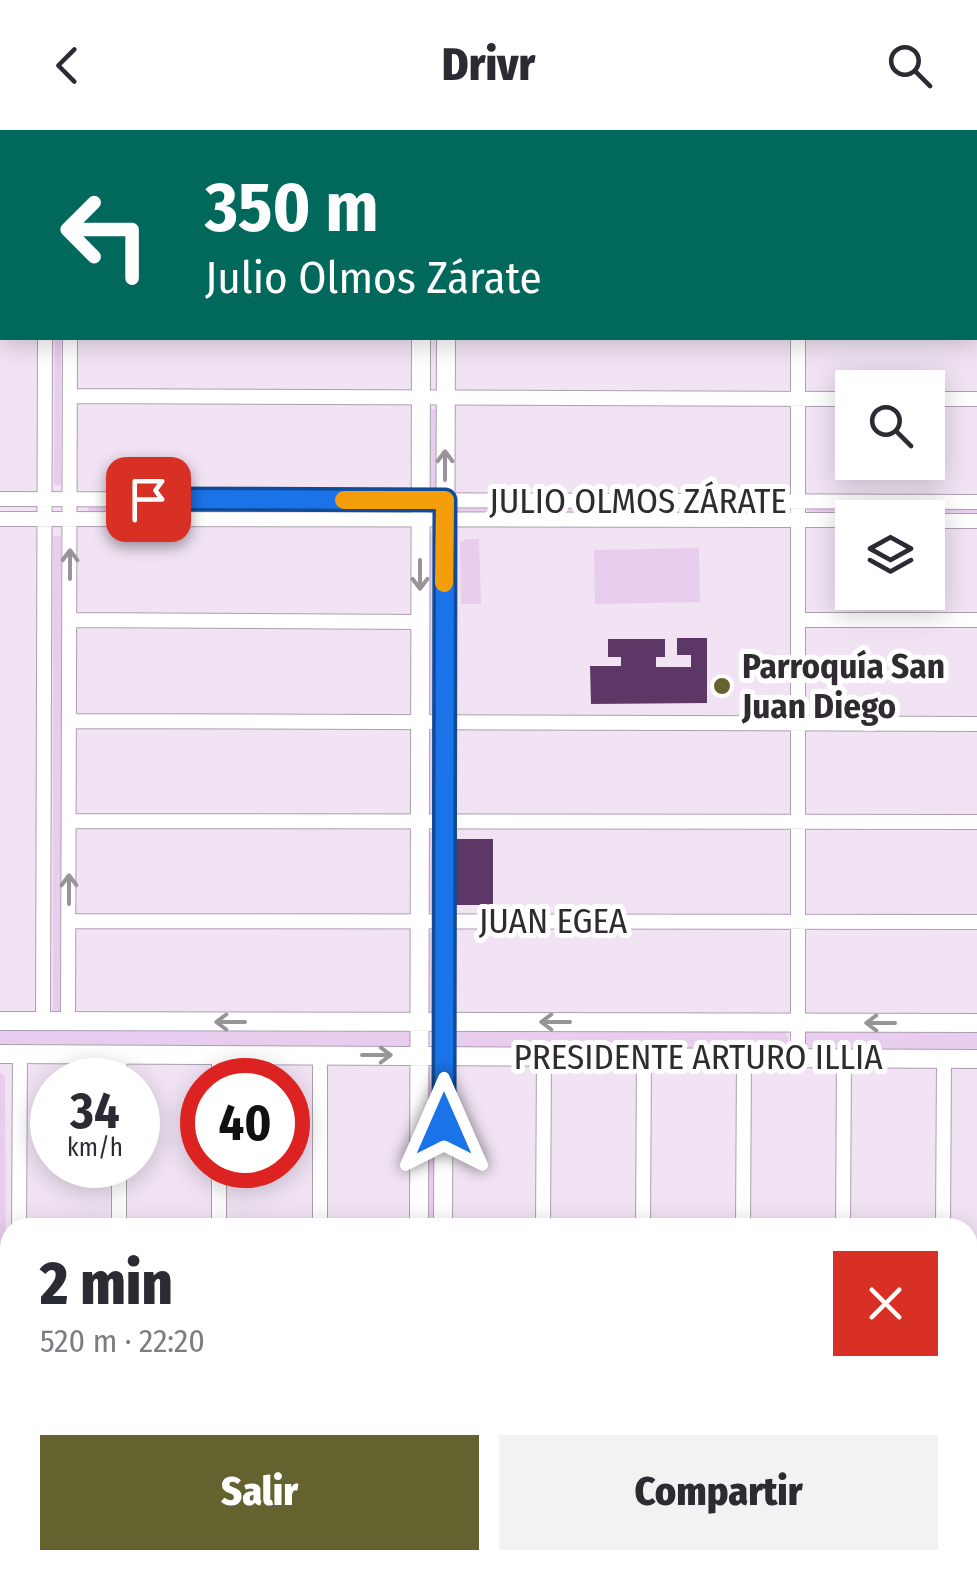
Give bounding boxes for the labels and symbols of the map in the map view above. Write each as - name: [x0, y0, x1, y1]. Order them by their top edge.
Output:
- one-way arrow: [436, 450, 454, 482]
- pin: [106, 457, 191, 542]
- street label: JULIO OLMOS ZÁRATE: [489, 480, 787, 522]
- one-way arrow: [60, 548, 80, 580]
- one-way arrow: [410, 558, 430, 590]
- place label: Parroquía San Juan Diego: [741, 645, 945, 727]
- marker: Parroquía San Juan Diego: [711, 675, 733, 697]
- one-way arrow: [59, 873, 78, 905]
- street label: JUAN EGEA: [479, 900, 628, 942]
- one-way arrow: [214, 1012, 246, 1032]
- one-way arrow: [539, 1012, 572, 1032]
- one-way arrow: [864, 1014, 896, 1032]
- street label: PRESIDENTE ARTURO ILLIA: [513, 1036, 883, 1078]
- one-way arrow: [360, 1046, 393, 1064]
- speed limit sign: 40: [180, 1058, 310, 1188]
- position arrow: [392, 1072, 496, 1176]

